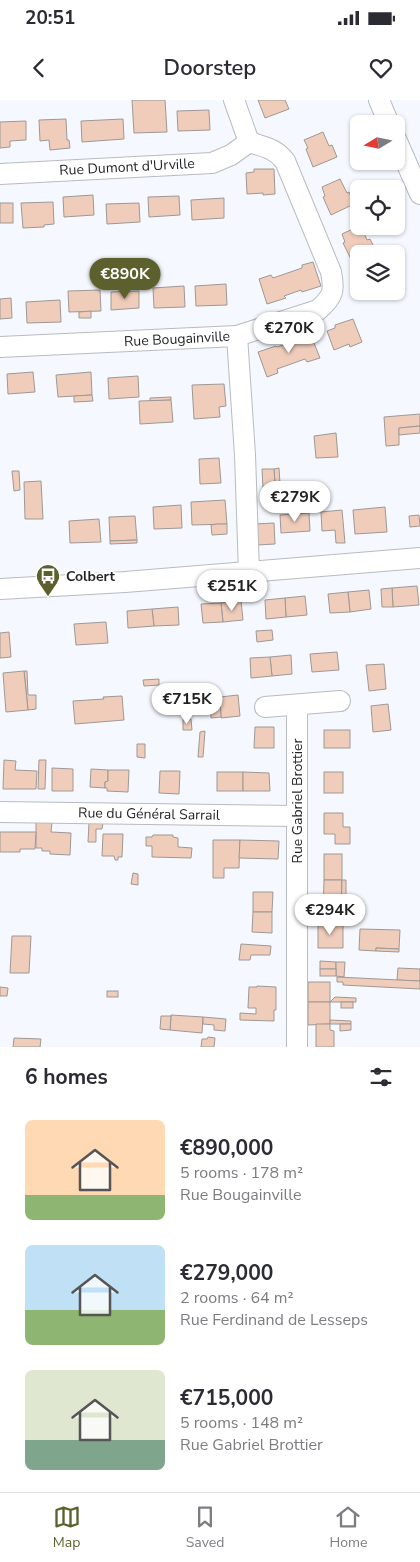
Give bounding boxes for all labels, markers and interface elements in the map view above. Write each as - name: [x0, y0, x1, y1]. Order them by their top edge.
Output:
- text: 20:51: [25, 5, 75, 31]
- text: Doorstep: [164, 53, 256, 83]
- icon: back: [25, 54, 53, 82]
- icon: heart: [367, 54, 395, 82]
- north arrow: [350, 115, 405, 170]
- map controls: [350, 115, 405, 300]
- street label: Rue Dumont d'Urville: [59, 154, 195, 180]
- button: locate: [350, 180, 405, 235]
- button: layers: [350, 245, 405, 300]
- pin: €890K: [90, 258, 160, 300]
- text: €890K: [100, 263, 150, 285]
- pin: €270K: [254, 312, 324, 354]
- text: €270K: [264, 317, 314, 339]
- street label: Rue Bougainville: [123, 327, 231, 351]
- pin: €279K: [260, 480, 330, 523]
- text: €279K: [270, 486, 320, 508]
- bus stop icon: Colbert: [35, 563, 61, 597]
- place label: Colbert: [66, 567, 115, 586]
- pin: €251K: [197, 570, 267, 612]
- text: €251K: [207, 575, 257, 597]
- pin: €715K: [152, 682, 222, 725]
- text: €715K: [162, 688, 212, 710]
- street label: Rue Gabriel Brottier: [288, 739, 307, 863]
- street label: Rue du Général Sarrail: [78, 803, 221, 825]
- pin: €294K: [295, 894, 365, 936]
- text: €294K: [305, 899, 355, 921]
- text: 6 homes: [25, 1063, 108, 1091]
- icon: filters: [367, 1063, 395, 1091]
- text: €890,000: [180, 1134, 273, 1162]
- icon: home: [65, 1140, 125, 1200]
- text: 5 rooms · 178 m²: [180, 1162, 303, 1184]
- text: Rue Bougainville: [180, 1184, 301, 1206]
- text: €279,000: [180, 1259, 273, 1287]
- icon: home: [65, 1265, 125, 1325]
- text: 2 rooms · 64 m²: [180, 1287, 293, 1309]
- text: Rue Ferdinand de Lesseps: [180, 1309, 368, 1331]
- text: €715,000: [180, 1384, 273, 1412]
- icon: home: [65, 1390, 125, 1450]
- text: 5 rooms · 148 m²: [180, 1412, 303, 1434]
- text: Rue Gabriel Brottier: [180, 1434, 323, 1456]
- tab: Map: [53, 1503, 81, 1552]
- tab: Saved: [186, 1503, 224, 1552]
- tab: Home: [330, 1503, 367, 1552]

